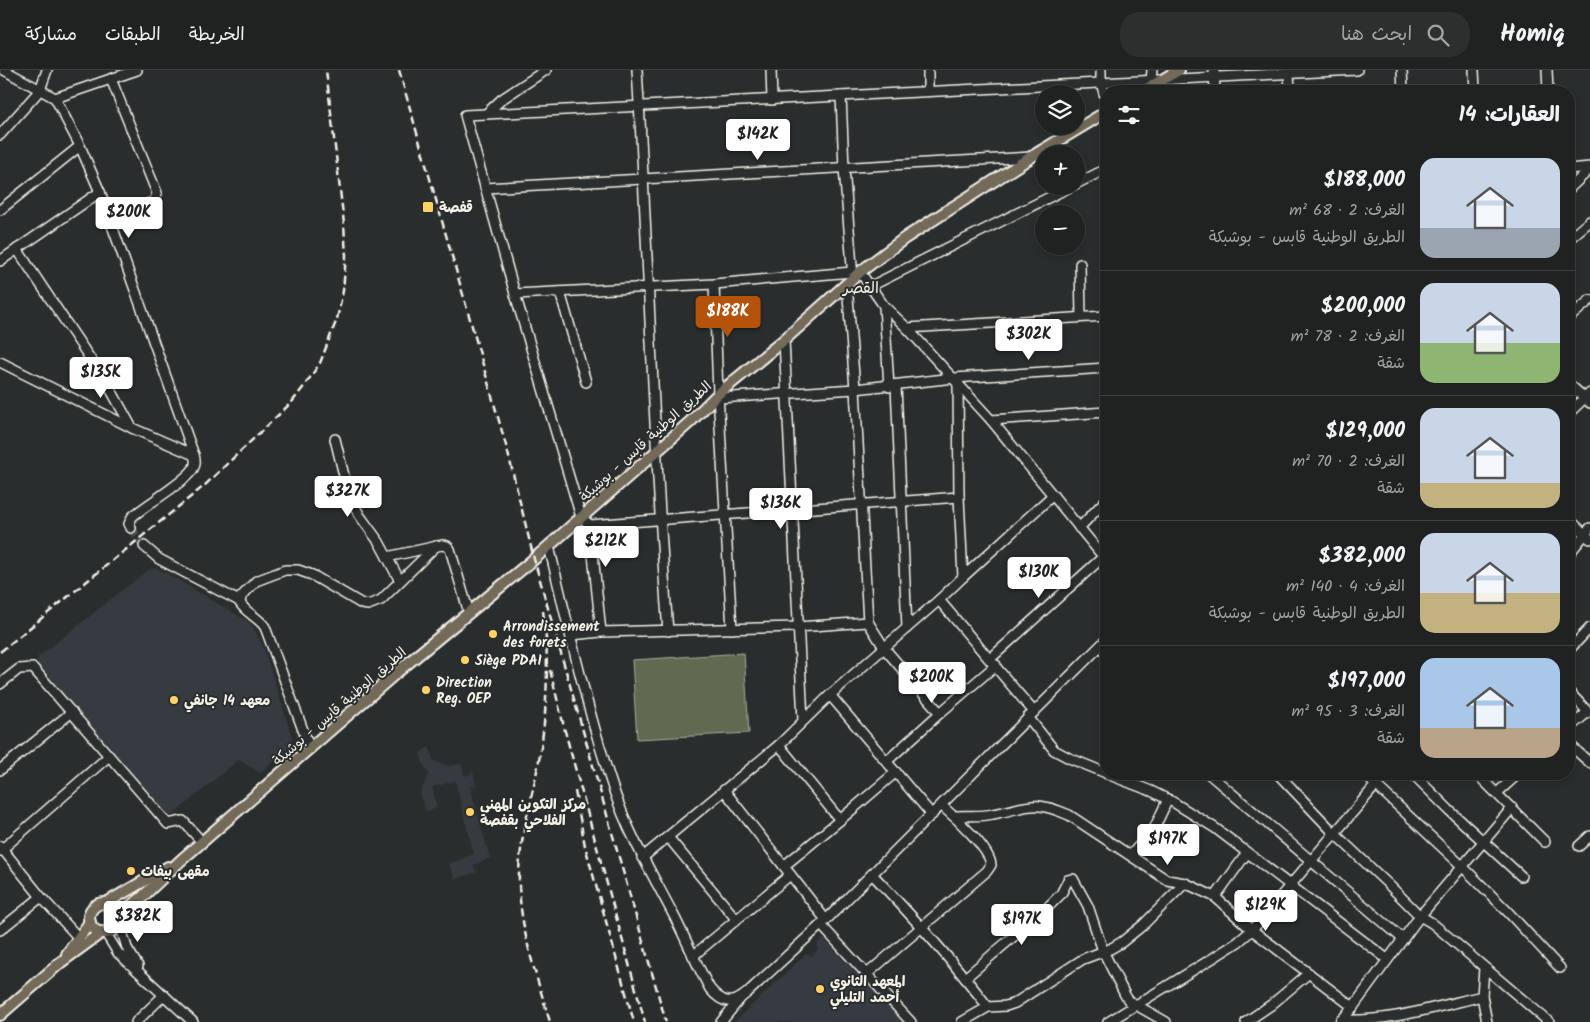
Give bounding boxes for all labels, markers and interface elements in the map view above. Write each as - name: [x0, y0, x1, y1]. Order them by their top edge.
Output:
- search box: [1120, 12, 1470, 57]
- text: Homiq: [1500, 15, 1565, 54]
- text: ابحث هنا: [1341, 20, 1412, 50]
- text: مشاركة: [25, 21, 77, 50]
- text: الطبقات: [105, 21, 161, 50]
- text: الخريطة: [189, 21, 245, 50]
- icon: search: [1424, 21, 1452, 49]
- map controls: [1035, 85, 1085, 255]
- button: layers: [1035, 85, 1085, 135]
- text: العقارات: 14: [1459, 99, 1560, 132]
- icon: filters: [1115, 101, 1143, 129]
- pin: $142K: [723, 118, 793, 161]
- text: $142K: [737, 122, 779, 147]
- button: +: [1035, 145, 1085, 195]
- text: $188,000: [1324, 164, 1405, 197]
- icon: home: [1460, 178, 1520, 238]
- pin: $200K: [94, 196, 164, 239]
- place label: قفصة: [439, 197, 473, 219]
- text: الغرف: 2 · 68 m²: [1289, 198, 1405, 223]
- text: $200K: [107, 200, 151, 225]
- marker: قفصة: [421, 200, 435, 214]
- button: −: [1035, 205, 1085, 255]
- text: الطريق الوطنية قابس - بوشبكة: [1209, 225, 1405, 250]
- district label: القصر: [841, 276, 879, 301]
- text: $200,000: [1321, 290, 1405, 323]
- pin: $188K: [693, 296, 763, 338]
- text: $188K: [707, 299, 749, 324]
- icon: home: [1460, 303, 1520, 363]
- pin: $302K: [994, 318, 1064, 361]
- text: $302K: [1006, 322, 1052, 347]
- text: الغرف: 2 · 78 m²: [1291, 324, 1405, 349]
- text: شقة: [1377, 351, 1405, 376]
- pin: $135K: [66, 356, 136, 399]
- text: $135K: [81, 360, 121, 385]
- street label: الطريق الوطنية قابس - بوشبكة: [574, 376, 717, 507]
- text: $129,000: [1326, 415, 1405, 448]
- icon: home: [1460, 428, 1520, 488]
- text: الغرف: 2 · 70 m²: [1292, 449, 1405, 474]
- pin: $327K: [313, 476, 383, 518]
- text: شقة: [1377, 476, 1405, 501]
- text: $327K: [326, 479, 370, 504]
- pin: $136K: [746, 488, 816, 530]
- text: $136K: [760, 491, 802, 516]
- pin: $212K: [571, 526, 641, 568]
- text: $212K: [585, 529, 627, 554]
- text: $382,000: [1319, 540, 1405, 573]
- icon: home: [1460, 553, 1520, 613]
- pin: $130K: [1004, 556, 1074, 599]
- text: $130K: [1019, 560, 1059, 585]
- text: الغرف: 4 · 140 m²: [1286, 574, 1405, 599]
- text: الطريق الوطنية قابس - بوشبكة: [1209, 601, 1405, 626]
- place label: Arrondissement des forets: [503, 616, 600, 654]
- marker: Arrondissement des forets: [487, 628, 499, 640]
- street label: الطريق الوطنية قابس - بوشبكة: [268, 642, 412, 771]
- place label: Siège PDAI: [475, 650, 542, 672]
- marker: Siège PDAI: [459, 654, 471, 666]
- pin: $200K: [897, 662, 967, 704]
- text: $200K: [910, 665, 954, 690]
- text: $197,000: [1328, 665, 1405, 698]
- place label: Direction Reg. OEP: [436, 672, 492, 710]
- icon: home: [1460, 678, 1520, 738]
- marker: Direction Reg. OEP: [420, 684, 432, 696]
- place label: معهد 14 جانفي: [184, 690, 270, 713]
- marker: معهد 14 جانفي: [168, 694, 180, 706]
- text: الغرف: 3 · 95 m²: [1291, 699, 1405, 724]
- text: شقة: [1377, 726, 1405, 751]
- place label: مركز التكوين المهني الفلاحي بقفصة: [480, 794, 586, 833]
- marker: مركز التكوين المهني الفلاحي بقفصة: [464, 806, 476, 818]
- pin: $197K: [1133, 824, 1203, 866]
- text: $197K: [1148, 827, 1188, 852]
- place label: مقهى بيفات: [141, 861, 210, 883]
- marker: مقهى بيفات: [125, 865, 137, 877]
- pin: $129K: [1231, 890, 1301, 932]
- text: $129K: [1245, 893, 1287, 918]
- pin: $382K: [103, 900, 173, 943]
- text: $382K: [115, 904, 161, 929]
- pin: $197K: [987, 904, 1057, 946]
- text: $197K: [1002, 907, 1042, 932]
- place label: المعهد الثانوي أحمد التليلي: [830, 971, 906, 1010]
- marker: المعهد الثانوي أحمد التليلي: [814, 983, 826, 995]

